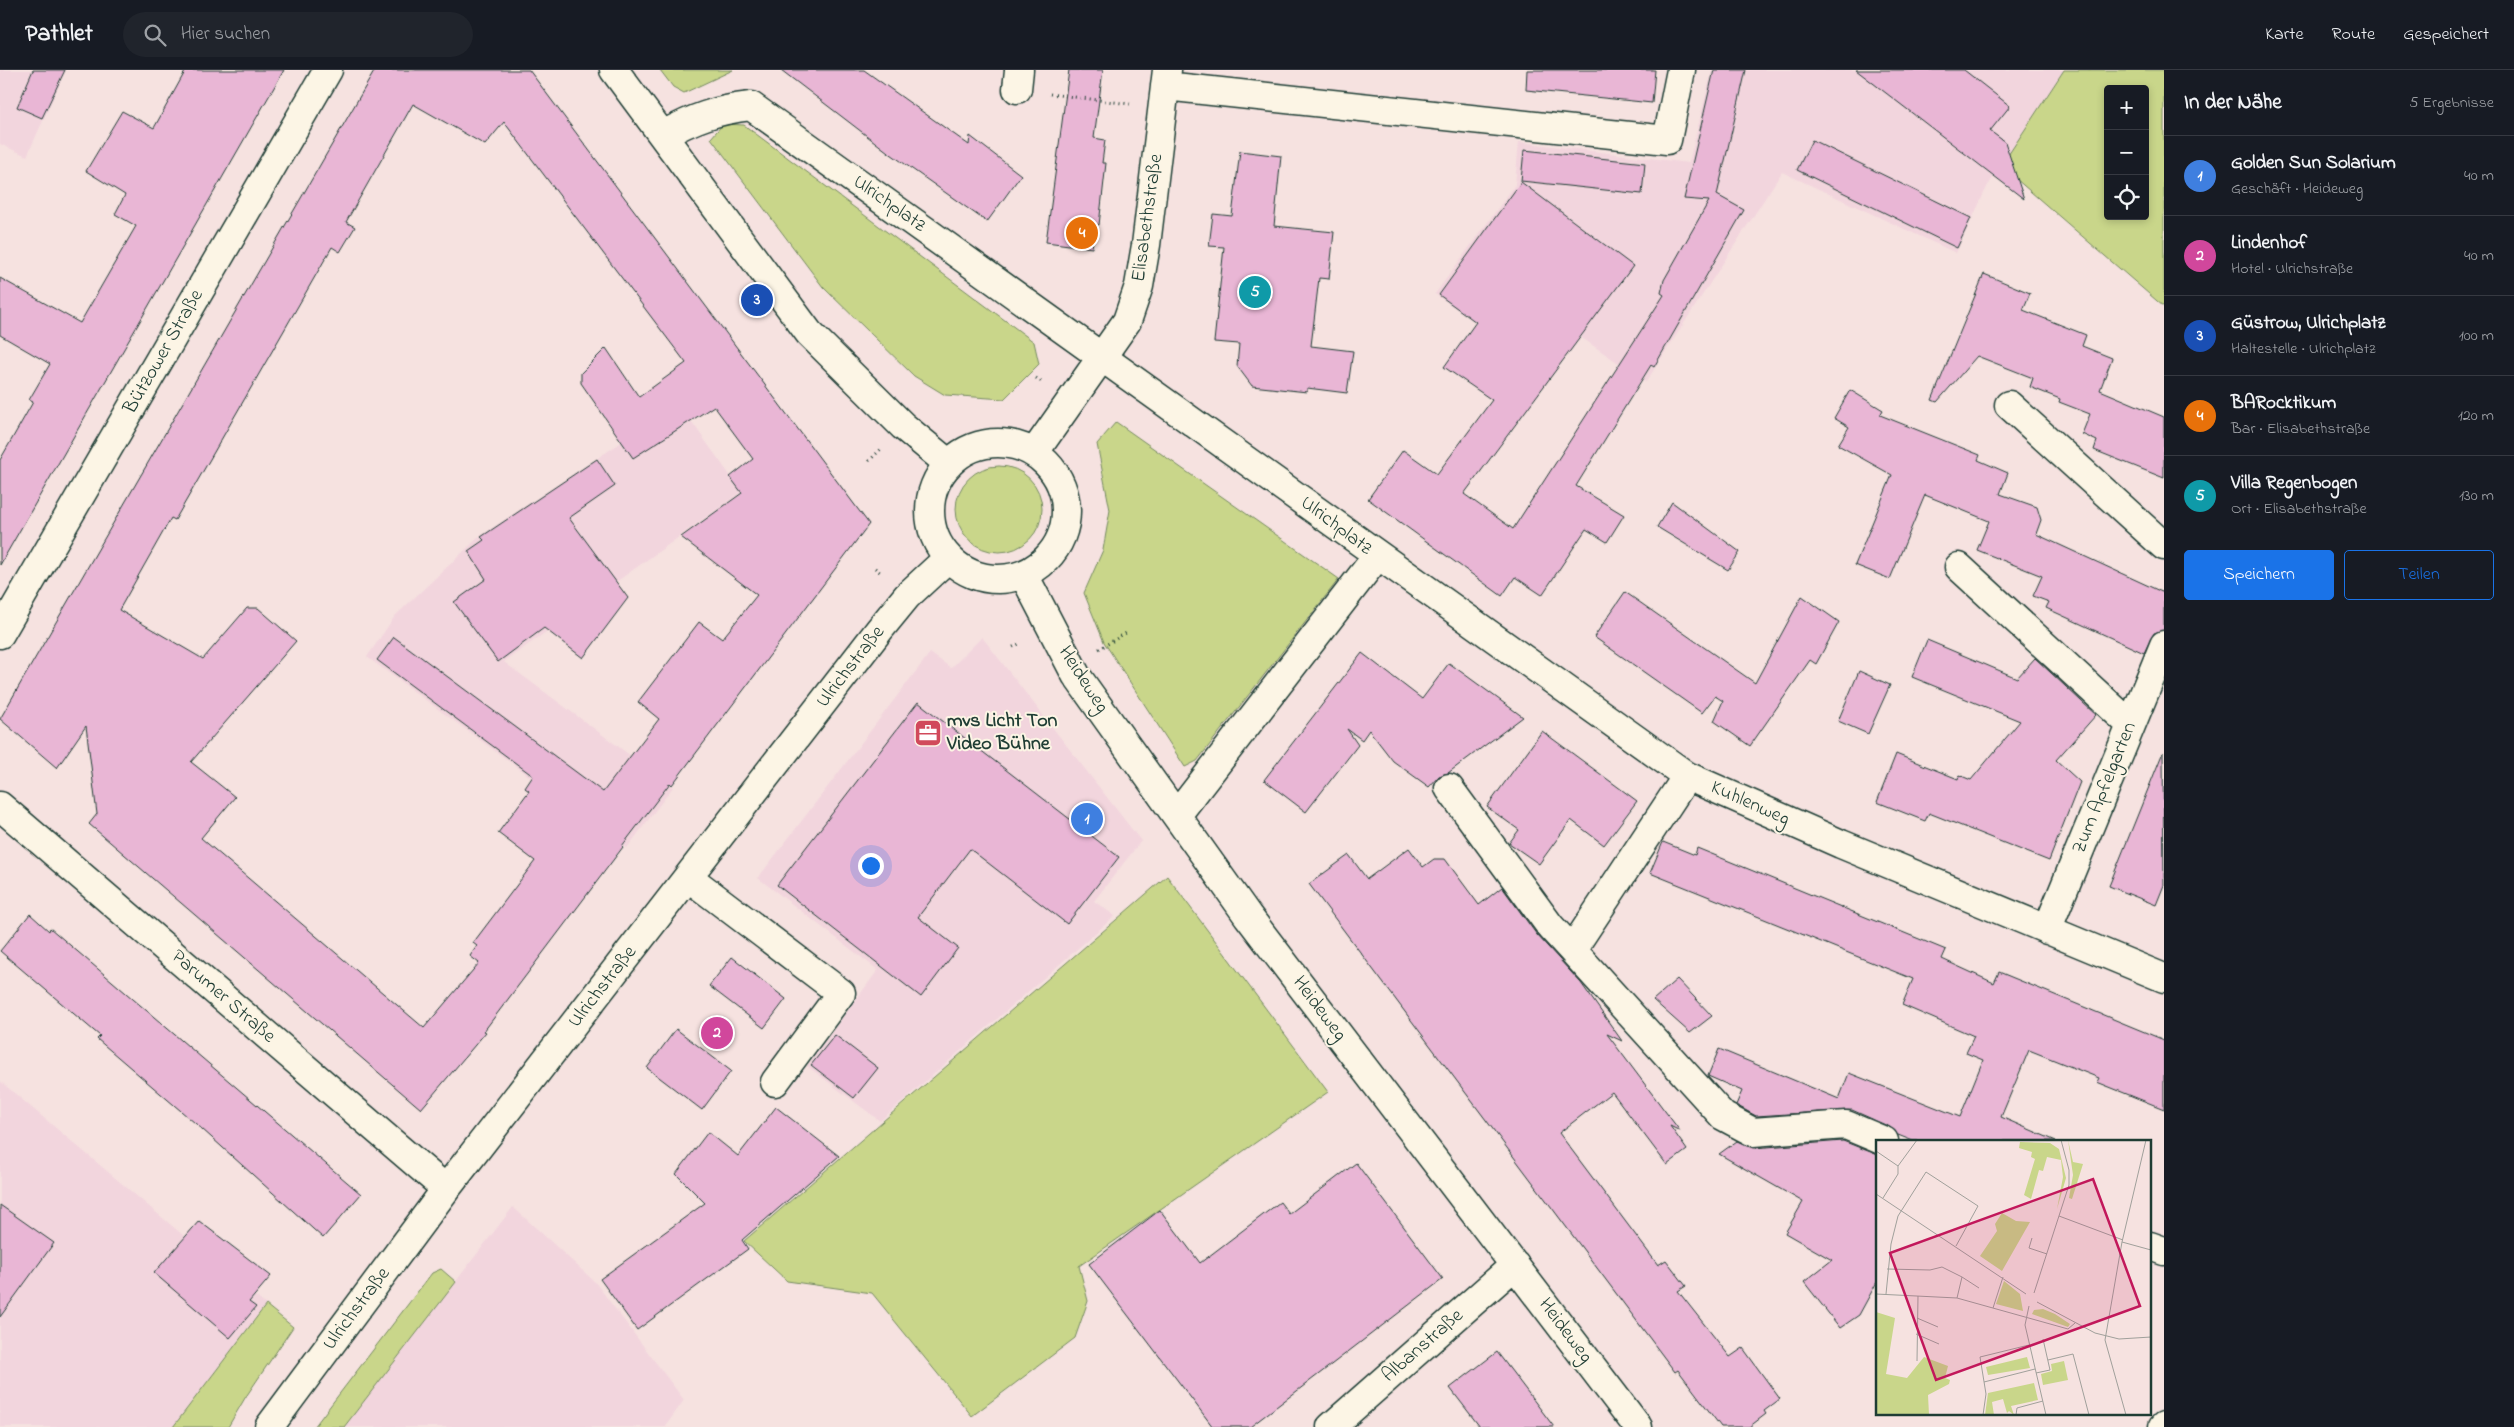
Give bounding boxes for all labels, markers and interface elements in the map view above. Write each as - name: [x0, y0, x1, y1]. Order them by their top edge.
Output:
- search box: [123, 12, 473, 57]
- text: Pathlet: [25, 17, 93, 52]
- icon: search: [141, 21, 169, 49]
- text: Hier suchen: [181, 21, 270, 48]
- text: Karte: [2265, 22, 2303, 48]
- text: Route: [2331, 22, 2375, 48]
- text: Gespeichert: [2403, 22, 2489, 48]
- map controls: [2104, 85, 2149, 220]
- button: +: [2104, 85, 2149, 130]
- text: In der Nähe: [2184, 88, 2282, 118]
- text: 5 Ergebnisse: [2409, 91, 2494, 115]
- button: −: [2104, 130, 2149, 175]
- text: Golden Sun Solarium: [2231, 150, 2396, 177]
- street label: Elisabethstraße: [1125, 152, 1171, 284]
- text: 1: [2197, 164, 2203, 188]
- text: 40 m: [2464, 164, 2494, 188]
- street label: Ulrichplatz: [846, 168, 932, 240]
- button: locate: [2104, 175, 2149, 220]
- text: Geschäft · Heideweg: [2231, 177, 2363, 201]
- pin: 4: [1066, 214, 1098, 252]
- text: Lindenhof: [2231, 230, 2307, 257]
- text: 2: [2196, 244, 2204, 268]
- text: 40 m: [2464, 244, 2494, 268]
- text: Hotel · Ulrichstraße: [2231, 257, 2353, 281]
- pin: 5: [1239, 273, 1271, 311]
- pin: 3: [741, 281, 773, 319]
- street label: Bützower Straße: [116, 284, 211, 421]
- text: Güstrow, Ulrichplatz: [2231, 310, 2386, 337]
- text: 3: [2197, 324, 2203, 348]
- text: 100 m: [2459, 324, 2494, 348]
- text: Haltestelle · Ulrichplatz: [2231, 337, 2376, 361]
- text: BARocktikum: [2231, 390, 2336, 417]
- text: 4: [2197, 404, 2203, 428]
- text: 120 m: [2458, 404, 2494, 428]
- text: Bar · Elisabethstraße: [2231, 417, 2370, 441]
- text: Villa Regenbogen: [2231, 470, 2357, 497]
- text: 5: [2195, 484, 2205, 508]
- text: 130 m: [2459, 484, 2494, 508]
- street label: Ulrichplatz: [1294, 489, 1379, 563]
- text: Ort · Elisabethstraße: [2231, 497, 2367, 521]
- button: Speichern: [2184, 550, 2334, 600]
- button: Teilen: [2344, 550, 2494, 600]
- street label: Ulrichstraße: [810, 620, 892, 714]
- street label: Heideweg: [1049, 640, 1116, 720]
- place label: mvs Licht Ton Video Bühne: [946, 707, 1058, 759]
- office icon: mvs Licht Ton Video Bühne: [913, 718, 943, 748]
- street label: Zum Apfelgarten: [2065, 718, 2146, 859]
- street label: Kuhlenweg: [1705, 774, 1794, 835]
- pin: 1: [1071, 800, 1103, 838]
- your location: [858, 853, 884, 879]
- street label: Ulrichstraße: [562, 940, 644, 1034]
- street label: Parumer Straße: [164, 943, 282, 1051]
- street label: Heideweg: [1284, 970, 1353, 1048]
- pin: 2: [701, 1014, 733, 1052]
- inset map: [1876, 1140, 2152, 1414]
- street label: Ulrichstraße: [316, 1261, 398, 1357]
- street label: Heideweg: [1530, 1292, 1599, 1370]
- street label: Albanstraße: [1376, 1302, 1470, 1390]

